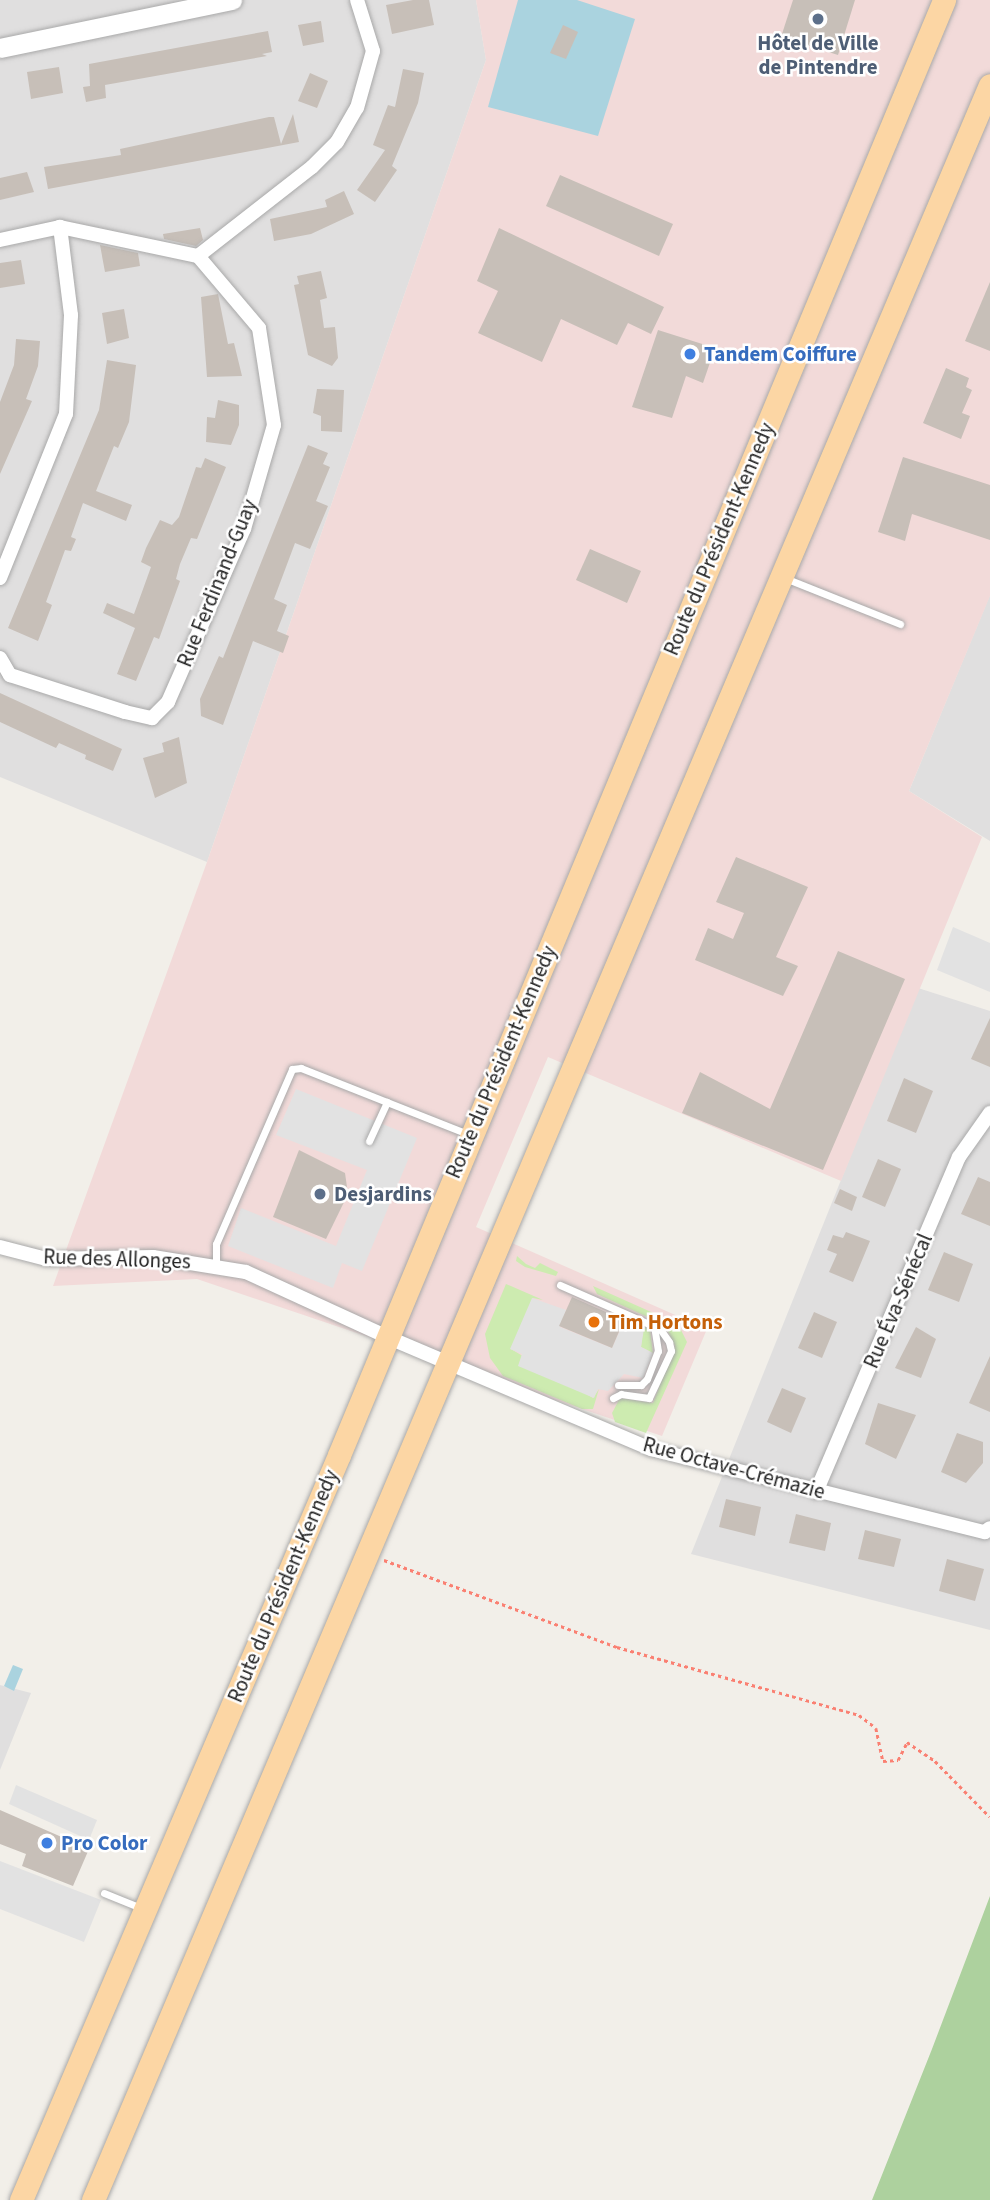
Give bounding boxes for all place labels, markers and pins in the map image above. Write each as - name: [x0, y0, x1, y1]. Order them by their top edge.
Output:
- marker: Hôtel de Ville de Pintendre: [810, 11, 826, 27]
- place label: Hôtel de Ville de Pintendre: [757, 30, 879, 80]
- place label: Tandem Coiffure: [704, 341, 857, 367]
- marker: Tandem Coiffure: [682, 346, 698, 362]
- place label: Desjardins: [334, 1181, 432, 1207]
- marker: Desjardins: [312, 1186, 328, 1202]
- place label: Tim Hortons: [608, 1309, 722, 1335]
- marker: Tim Hortons: [586, 1314, 602, 1330]
- place label: Pro Color: [61, 1830, 147, 1856]
- marker: Pro Color: [39, 1835, 55, 1851]

